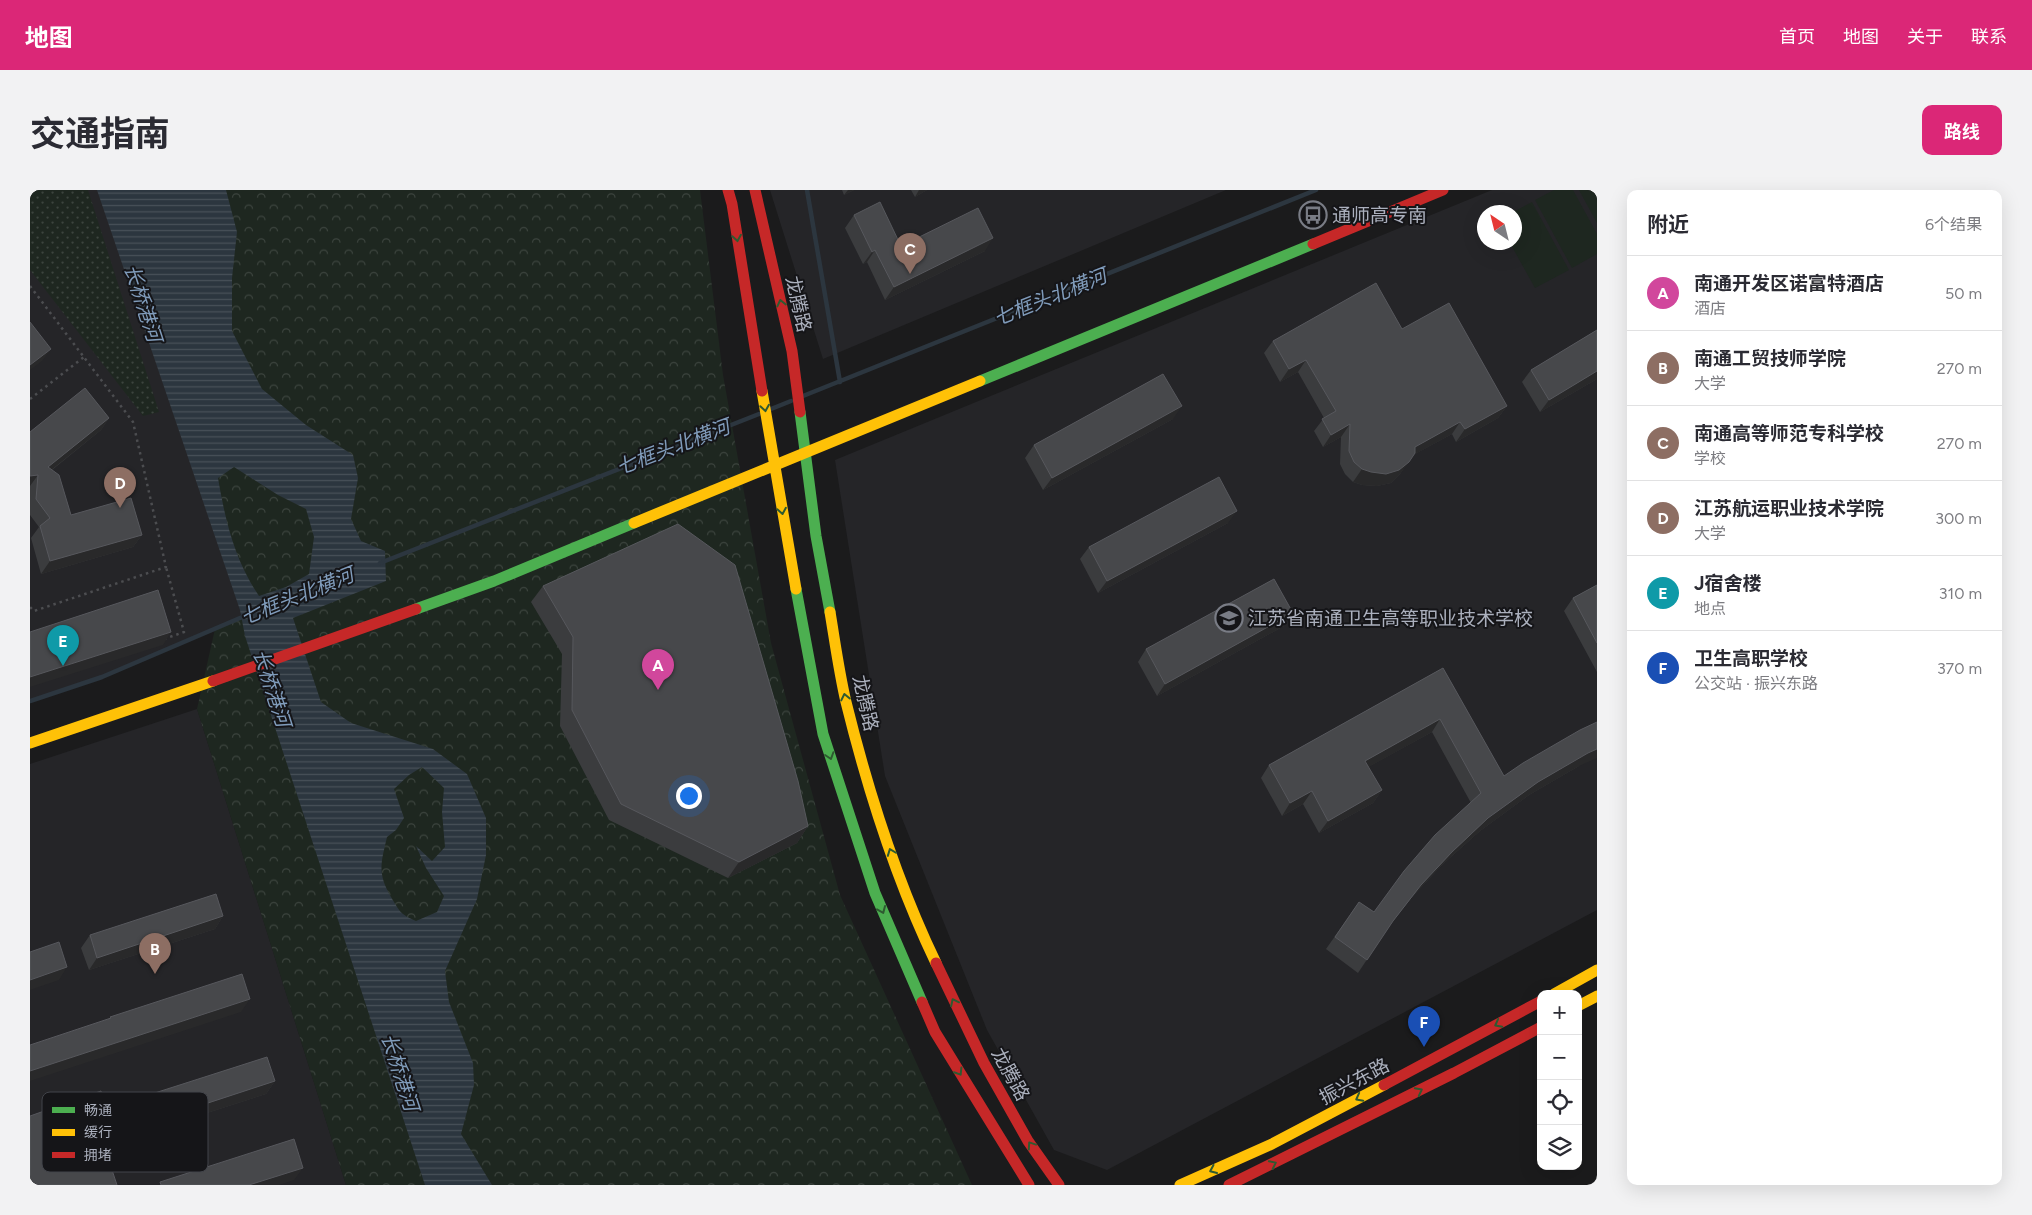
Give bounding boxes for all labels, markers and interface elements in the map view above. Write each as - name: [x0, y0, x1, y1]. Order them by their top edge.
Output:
- text: 地图: [25, 23, 73, 52]
- text: 首页: [1779, 26, 1815, 48]
- text: 地图: [1843, 26, 1879, 48]
- text: 关于: [1907, 26, 1943, 48]
- text: 联系: [1971, 26, 2007, 48]
- button: 路线: [1922, 105, 2002, 155]
- text: 交通指南: [30, 113, 170, 155]
- bus stop icon: 通师高专南: [1298, 200, 1328, 230]
- place label: 通师高专南: [1332, 204, 1427, 227]
- north arrow: [1477, 205, 1522, 250]
- text: 附近: [1647, 212, 1689, 237]
- text: 6个结果: [1925, 215, 1982, 234]
- one-way arrow: [732, 233, 742, 242]
- pin: C: [894, 233, 926, 274]
- water label: 长桥港河: [119, 261, 168, 349]
- water label: 七框头北横河: [990, 262, 1114, 331]
- text: 南通开发区诺富特酒店: [1694, 272, 1884, 295]
- street label: 龙腾路: [781, 274, 816, 334]
- text: A: [1657, 284, 1669, 303]
- text: 50 m: [1945, 284, 1982, 303]
- one-way arrow: [776, 299, 787, 308]
- text: 酒店: [1694, 299, 1726, 318]
- text: 南通工贸技师学院: [1694, 347, 1846, 370]
- text: B: [1658, 359, 1668, 378]
- text: 270 m: [1937, 359, 1982, 378]
- text: 大学: [1694, 374, 1726, 393]
- one-way arrow: [759, 404, 769, 412]
- water label: 七框头北横河: [613, 413, 737, 480]
- text: 南通高等师范专科学校: [1694, 422, 1884, 445]
- text: C: [1657, 434, 1669, 453]
- text: 270 m: [1937, 434, 1982, 453]
- text: 学校: [1694, 449, 1726, 468]
- pin: D: [104, 467, 136, 508]
- text: 江苏航运职业技术学院: [1694, 497, 1884, 520]
- one-way arrow: [776, 506, 786, 515]
- text: D: [1657, 509, 1669, 528]
- text: 300 m: [1935, 509, 1982, 528]
- text: 大学: [1694, 524, 1726, 543]
- water label: 七框头北横河: [237, 561, 361, 630]
- text: J宿舍楼: [1694, 572, 1762, 595]
- text: E: [1658, 584, 1668, 603]
- text: 310 m: [1939, 584, 1982, 603]
- text: 地点: [1694, 599, 1726, 618]
- school or university icon: 江苏省南通卫生高等职业技术学校: [1214, 603, 1244, 633]
- place label: 江苏省南通卫生高等职业技术学校: [1248, 607, 1533, 630]
- pin: E: [47, 625, 79, 666]
- water label: 长桥港河: [248, 646, 297, 734]
- text: 卫生高职学校: [1694, 647, 1808, 670]
- pin: A: [642, 649, 674, 690]
- text: F: [1659, 659, 1667, 678]
- text: 370 m: [1937, 659, 1982, 678]
- street label: 龙腾路: [848, 673, 883, 733]
- text: 公交站 · 振兴东路: [1694, 674, 1818, 693]
- one-way arrow: [840, 692, 851, 701]
- one-way arrow: [824, 751, 834, 759]
- your location: [676, 783, 702, 809]
- one-way arrow: [887, 849, 897, 857]
- one-way arrow: [875, 905, 886, 914]
- pin: B: [139, 933, 171, 974]
- map controls: [1537, 990, 1582, 1170]
- button: +: [1537, 990, 1582, 1035]
- one-way arrow: [950, 998, 960, 1007]
- pin: F: [1408, 1006, 1440, 1047]
- one-way arrow: [1494, 1018, 1503, 1028]
- water label: 长桥港河: [376, 1030, 425, 1118]
- button: −: [1537, 1035, 1582, 1080]
- street label: 龙腾路: [987, 1044, 1034, 1105]
- street label: 振兴东路: [1315, 1053, 1393, 1109]
- one-way arrow: [953, 1066, 963, 1075]
- button: locate: [1537, 1080, 1582, 1125]
- one-way arrow: [1413, 1087, 1422, 1097]
- legend: [42, 1092, 208, 1172]
- one-way arrow: [1355, 1092, 1364, 1102]
- text: 畅通: [84, 1102, 112, 1119]
- text: 缓行: [84, 1124, 112, 1141]
- button: layers: [1537, 1125, 1582, 1170]
- one-way arrow: [1028, 1141, 1037, 1151]
- text: 拥堵: [84, 1147, 112, 1164]
- one-way arrow: [1268, 1160, 1277, 1170]
- one-way arrow: [1209, 1164, 1218, 1174]

